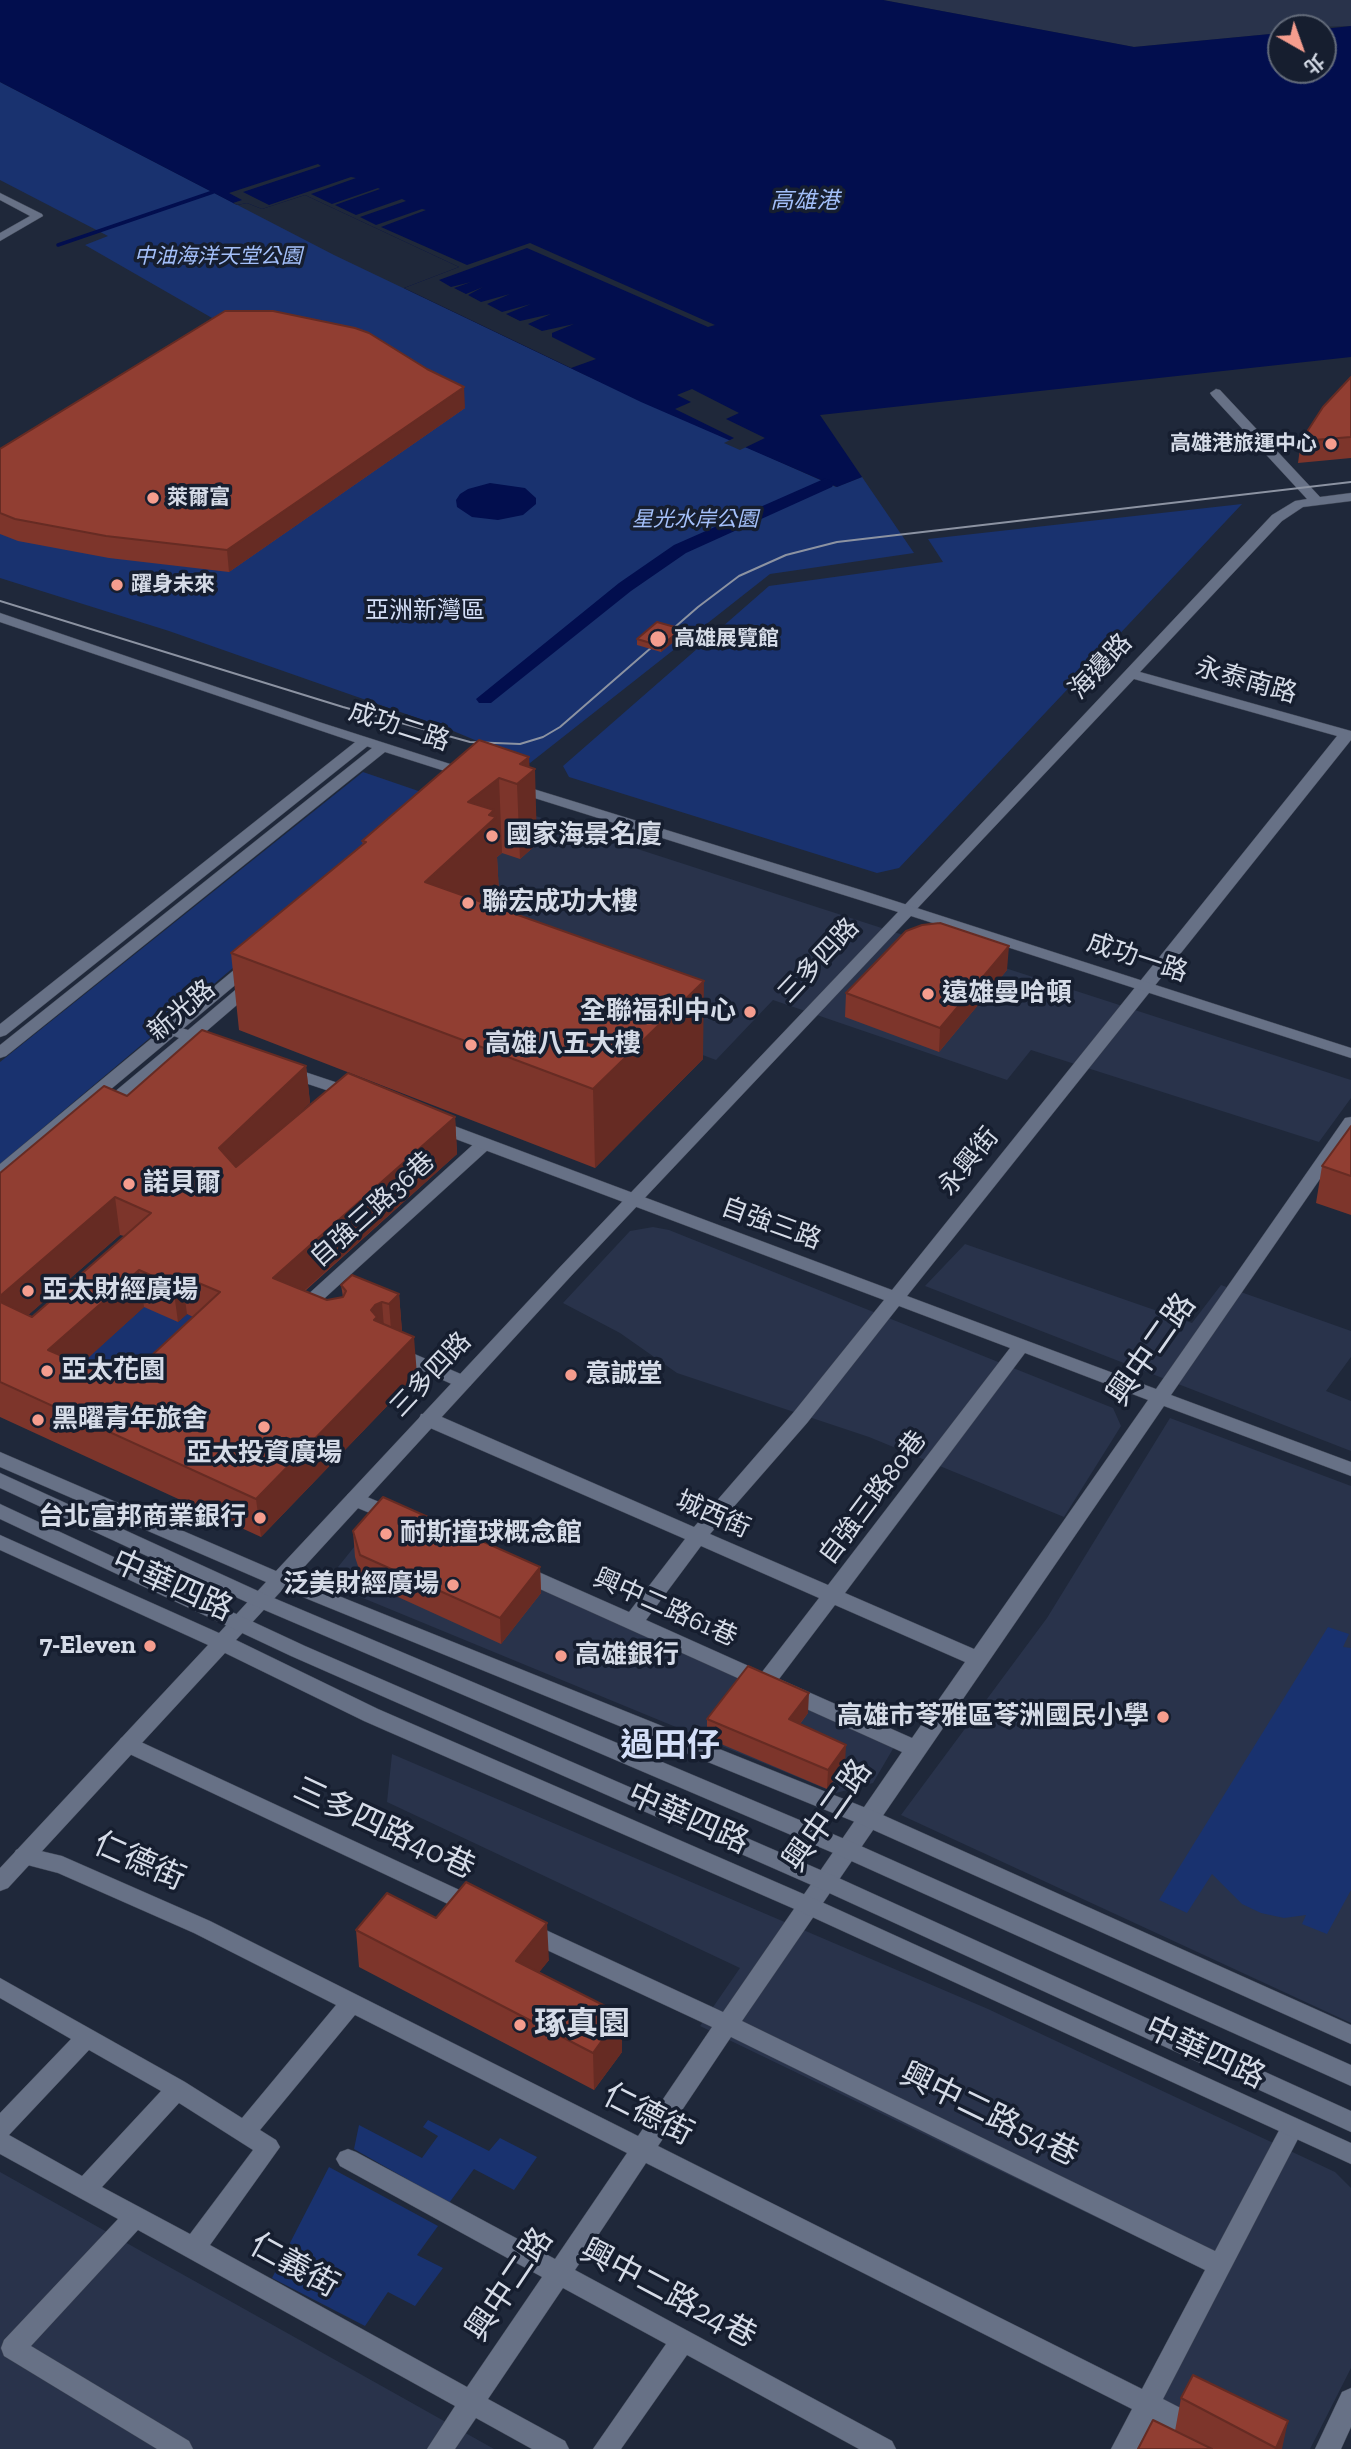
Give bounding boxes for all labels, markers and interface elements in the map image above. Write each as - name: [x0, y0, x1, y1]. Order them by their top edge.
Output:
- north arrow: [1267, 14, 1337, 84]
- text: 北: [1300, 49, 1329, 79]
- water label: 高雄港: [771, 187, 839, 215]
- park label: 中油海洋天堂公園: [134, 244, 302, 270]
- place label: 高雄港旅運中心: [1170, 431, 1317, 457]
- marker: 高雄港旅運中心: [1323, 436, 1339, 452]
- place label: 萊爾富: [167, 485, 230, 511]
- marker: 萊爾富: [145, 490, 161, 506]
- park label: 星光水岸公園: [632, 507, 758, 533]
- place label: 躍身未來: [131, 572, 215, 598]
- marker: 躍身未來: [109, 577, 125, 593]
- district label: 亞洲新灣區: [365, 597, 485, 625]
- place label: 高雄展覽館: [674, 626, 779, 652]
- street label: 海邊路: [1063, 628, 1139, 706]
- marker: 高雄展覽館: [648, 629, 668, 649]
- street label: 永泰南路: [1192, 652, 1300, 710]
- street label: 成功二路: [345, 696, 453, 758]
- place label: 國家海景名廈: [506, 820, 662, 852]
- marker: 國家海景名廈: [484, 828, 500, 844]
- place label: 聯宏成功大樓: [482, 887, 638, 919]
- marker: 聯宏成功大樓: [460, 895, 476, 911]
- street label: 三多四路: [772, 912, 866, 1010]
- street label: 成功一路: [1083, 927, 1191, 989]
- street label: 新光路: [142, 974, 222, 1048]
- place label: 遠雄曼哈頓: [942, 978, 1072, 1010]
- marker: 遠雄曼哈頓: [920, 986, 936, 1002]
- place label: 全聯福利中心: [580, 996, 736, 1028]
- marker: 全聯福利中心: [742, 1004, 758, 1020]
- place label: 高雄八五大樓: [485, 1029, 641, 1061]
- marker: 高雄八五大樓: [463, 1037, 479, 1053]
- street label: 永興街: [932, 1122, 1006, 1202]
- street label: 自強三路36巷: [304, 1146, 442, 1274]
- place label: 諾貝爾: [143, 1168, 221, 1200]
- marker: 諾貝爾: [121, 1176, 137, 1192]
- street label: 自強三路: [717, 1192, 825, 1256]
- place label: 亞太財經廣場: [42, 1275, 198, 1307]
- marker: 亞太財經廣場: [20, 1283, 36, 1299]
- street label: 興中二路: [1100, 1287, 1204, 1413]
- street label: 三多四路: [384, 1326, 478, 1424]
- place label: 亞太花園: [61, 1355, 165, 1387]
- place label: 意誠堂: [585, 1359, 663, 1391]
- marker: 亞太花園: [39, 1363, 55, 1379]
- marker: 意誠堂: [563, 1367, 579, 1383]
- place label: 黑曜青年旅舍: [52, 1404, 208, 1436]
- marker: 黑曜青年旅舍: [30, 1412, 46, 1428]
- marker: 亞太投資廣場: [256, 1419, 272, 1435]
- street label: 自強三路80巷: [813, 1425, 933, 1571]
- place label: 亞太投資廣場: [186, 1438, 342, 1470]
- street label: 城西街: [671, 1485, 755, 1545]
- place label: 台北富邦商業銀行: [38, 1502, 246, 1534]
- marker: 台北富邦商業銀行: [252, 1510, 268, 1526]
- place label: 耐斯撞球概念館: [400, 1518, 582, 1550]
- marker: 耐斯撞球概念館: [378, 1526, 394, 1542]
- street label: 中華四路: [106, 1542, 238, 1630]
- street label: 興中二路61巷: [588, 1562, 742, 1654]
- place label: 泛美財經廣場: [283, 1569, 439, 1601]
- marker: 泛美財經廣場: [445, 1577, 461, 1593]
- place label: 7-Eleven: [39, 1630, 136, 1662]
- marker: 7-Eleven: [142, 1638, 158, 1654]
- place label: 高雄銀行: [575, 1640, 679, 1672]
- marker: 高雄銀行: [553, 1648, 569, 1664]
- place label: 高雄市苓雅區苓洲國民小學: [837, 1701, 1149, 1733]
- marker: 高雄市苓雅區苓洲國民小學: [1155, 1709, 1171, 1725]
- district label: 過田仔: [621, 1727, 719, 1767]
- street label: 興中二路: [776, 1753, 880, 1879]
- street label: 三多四路40巷: [287, 1770, 481, 1888]
- street label: 中華四路: [622, 1775, 754, 1863]
- street label: 仁德街: [87, 1825, 191, 1899]
- place label: 琢真園: [534, 2006, 630, 2044]
- street label: 中華四路: [1139, 2009, 1271, 2097]
- marker: 琢真園: [512, 2017, 528, 2033]
- street label: 興中二路54巷: [894, 2055, 1084, 2175]
- street label: 仁德街: [597, 2076, 699, 2154]
- street label: 興中二路: [458, 2221, 562, 2349]
- street label: 仁義街: [243, 2226, 345, 2306]
- street label: 興中二路24巷: [573, 2232, 763, 2356]

